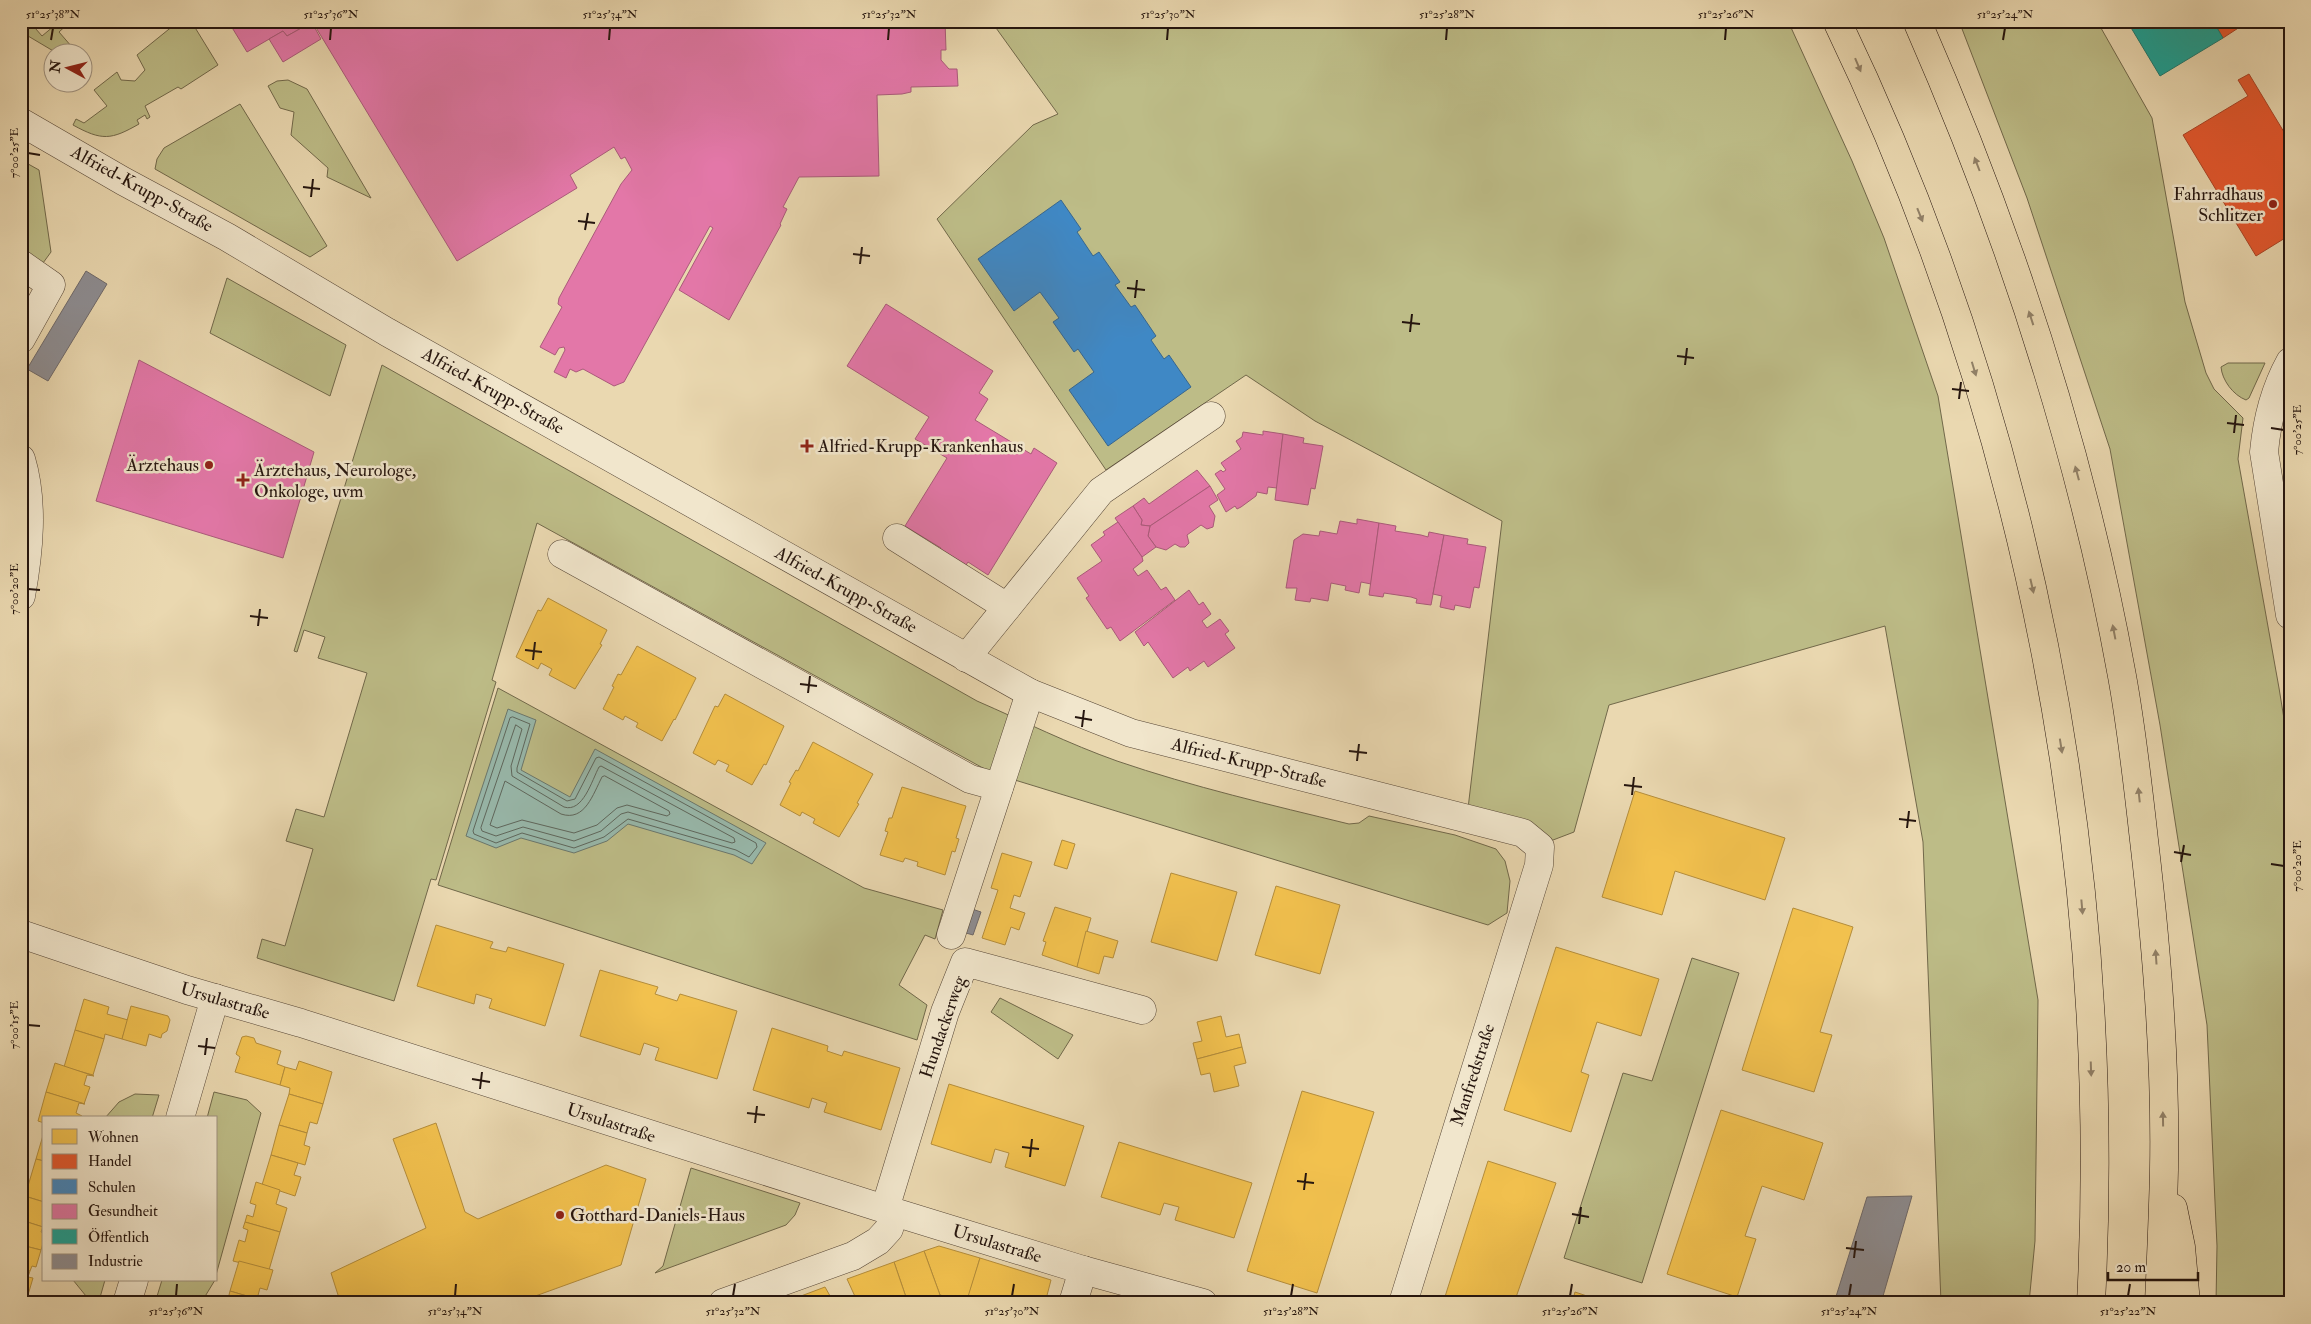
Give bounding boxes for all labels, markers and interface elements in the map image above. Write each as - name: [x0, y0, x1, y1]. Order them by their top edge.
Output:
- text: 51°25'38"N: [26, 7, 80, 22]
- text: 51°25'36"N: [304, 7, 359, 22]
- text: 51°25'34"N: [582, 7, 638, 22]
- text: 51°25'32"N: [862, 7, 917, 22]
- text: 51°25'30"N: [1141, 7, 1196, 22]
- text: 51°25'28"N: [1419, 7, 1475, 22]
- text: 51°25'26"N: [1698, 7, 1754, 22]
- text: 51°25'24"N: [1977, 7, 2034, 22]
- north arrow: [42, 42, 92, 92]
- one-way arrow: [1854, 58, 1862, 72]
- text: N: [46, 59, 65, 75]
- text: 7°00'25"E: [7, 127, 22, 178]
- street label: Alfried-Krupp-Straße: [66, 140, 217, 238]
- one-way arrow: [1973, 157, 1980, 172]
- place label: Fahrradhaus Schlitzer: [2173, 183, 2263, 227]
- marker: Fahrradhaus Schlitzer: [2267, 198, 2279, 210]
- one-way arrow: [1917, 208, 1925, 222]
- one-way arrow: [2027, 310, 2034, 325]
- street label: Alfried-Krupp-Straße: [417, 342, 568, 440]
- one-way arrow: [1970, 361, 1978, 376]
- text: 7°00'25"E: [2290, 404, 2305, 455]
- place label: Alfried-Krupp-Krankenhaus: [817, 435, 1023, 458]
- marker: Alfried-Krupp-Krankenhaus: [800, 439, 814, 453]
- place label: Ärztehaus: [125, 454, 199, 477]
- marker: Ärztehaus: [203, 459, 215, 471]
- place label: Ärztehaus, Neurologe, Onkologe, uvm: [253, 459, 416, 503]
- one-way arrow: [2073, 466, 2081, 481]
- marker: Ärztehaus, Neurologe, Onkologe, uvm: [236, 473, 250, 487]
- street label: Alfried-Krupp-Straße: [770, 541, 921, 639]
- text: 7°00'20"E: [7, 563, 22, 615]
- one-way arrow: [2028, 579, 2036, 594]
- one-way arrow: [2109, 623, 2117, 639]
- street label: Alfried-Krupp-Straße: [1168, 732, 1329, 793]
- one-way arrow: [2058, 738, 2066, 754]
- one-way arrow: [2135, 787, 2143, 803]
- text: 7°00'20"E: [2290, 840, 2305, 892]
- one-way arrow: [2078, 899, 2086, 915]
- one-way arrow: [2152, 948, 2160, 964]
- street label: Hundackerweg: [915, 972, 972, 1081]
- street label: Ursulastraße: [178, 977, 273, 1025]
- text: 7°00'15"E: [7, 1000, 22, 1049]
- street label: Manfredstraße: [1446, 1020, 1500, 1129]
- one-way arrow: [2088, 1062, 2096, 1078]
- street label: Ursulastraße: [564, 1098, 659, 1148]
- one-way arrow: [2159, 1111, 2167, 1127]
- legend: [42, 1116, 218, 1282]
- text: Wohnen: [87, 1128, 139, 1147]
- text: Handel: [88, 1152, 132, 1171]
- text: Schulen: [88, 1178, 136, 1197]
- text: Gesundheit: [88, 1202, 158, 1221]
- place label: Gotthard-Daniels-Haus: [570, 1204, 745, 1227]
- marker: Gotthard-Daniels-Haus: [554, 1209, 566, 1221]
- street label: Ursulastraße: [950, 1220, 1045, 1269]
- text: Öffentlich: [88, 1227, 149, 1247]
- scale bar: [2108, 1249, 2198, 1281]
- text: Industrie: [88, 1252, 143, 1271]
- text: 20 m: [2116, 1258, 2146, 1277]
- text: 51°25'36"N: [149, 1304, 204, 1319]
- text: 51°25'34"N: [427, 1304, 483, 1319]
- text: 51°25'32"N: [706, 1304, 761, 1319]
- text: 51°25'30"N: [985, 1304, 1040, 1319]
- text: 51°25'28"N: [1263, 1304, 1319, 1319]
- text: 51°25'26"N: [1542, 1304, 1598, 1319]
- text: 51°25'24"N: [1821, 1304, 1878, 1319]
- text: 51°25'22"N: [2100, 1304, 2156, 1319]

